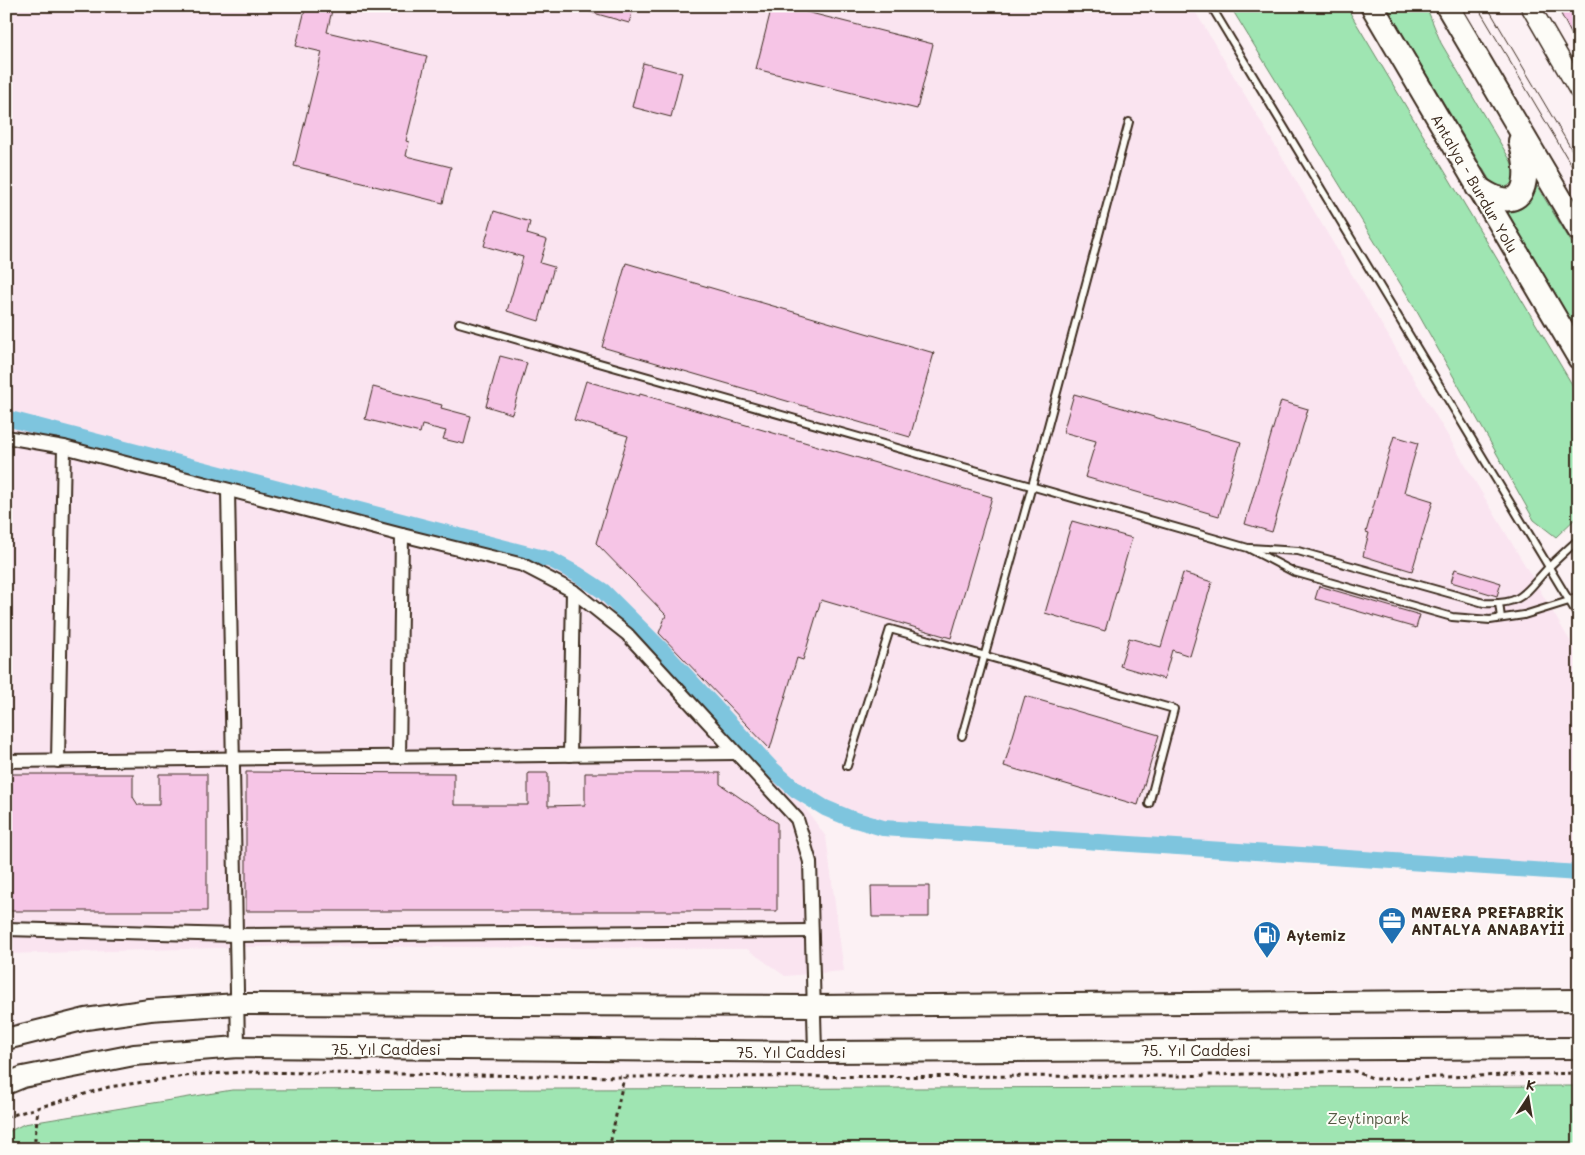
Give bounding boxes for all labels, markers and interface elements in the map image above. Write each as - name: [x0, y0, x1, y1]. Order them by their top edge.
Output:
- street label: Antalya - Burdur Yolu: [1427, 110, 1523, 256]
- place label: MAVERA PREFABRİK ANTALYA ANABAYİİ: [1411, 902, 1565, 939]
- office icon: MAVERA PREFABRİK ANTALYA ANABAYİİ: [1377, 906, 1407, 945]
- fuel station icon: Aytemiz: [1252, 920, 1282, 959]
- place label: Aytemiz: [1286, 925, 1346, 945]
- street label: 75. Yıl Caddesi: [331, 1039, 441, 1059]
- street label: 75. Yıl Caddesi: [1141, 1040, 1251, 1060]
- street label: 75. Yıl Caddesi: [736, 1042, 846, 1062]
- north arrow: [1502, 1072, 1552, 1122]
- text: K: [1524, 1075, 1537, 1095]
- park label: Zeytinpark: [1328, 1108, 1408, 1128]

